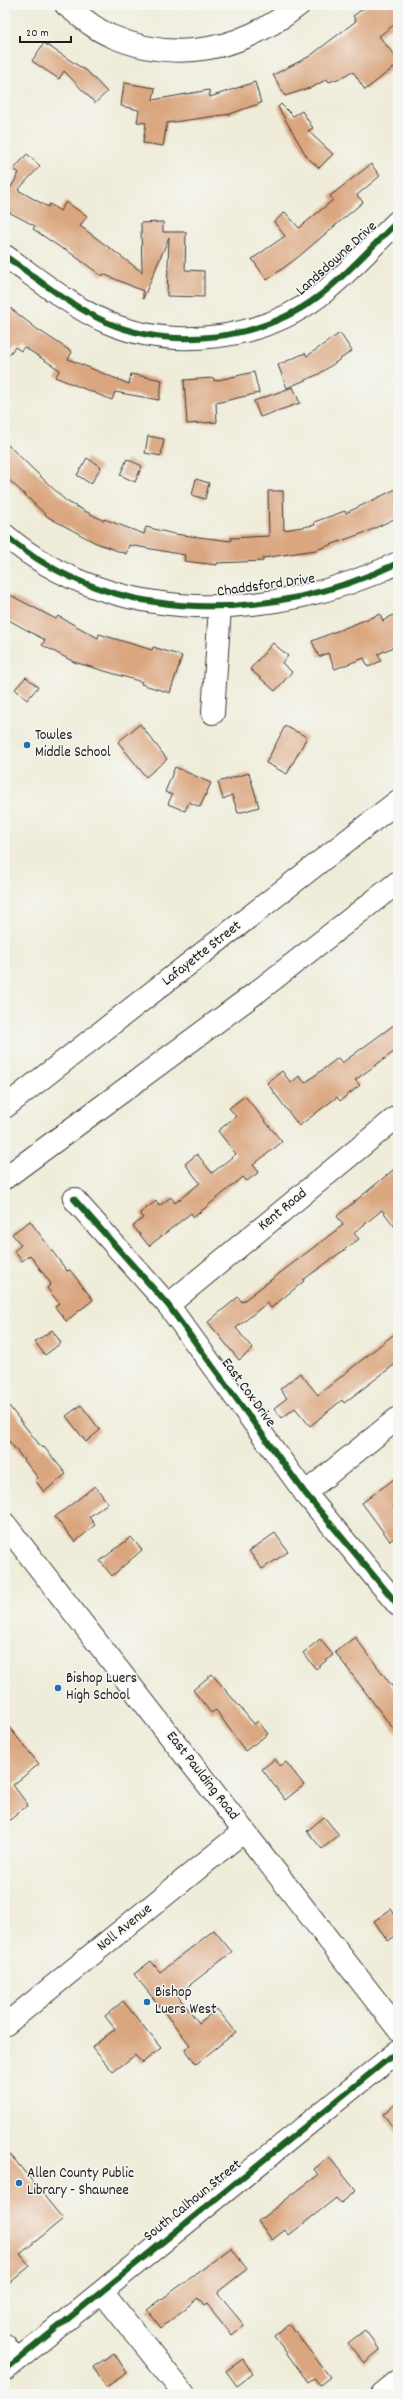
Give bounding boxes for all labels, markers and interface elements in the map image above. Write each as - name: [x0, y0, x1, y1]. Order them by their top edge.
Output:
- scale bar: [20, 18, 71, 44]
- text: 20 m: [26, 25, 49, 42]
- street label: Landsdowne Drive: [291, 216, 383, 302]
- street label: Chaddsford Drive: [216, 568, 317, 604]
- place label: Towles Middle School: [35, 725, 111, 764]
- marker: Towles Middle School: [22, 740, 32, 750]
- street label: Lafayette Street: [158, 916, 247, 992]
- street label: Kent Road: [254, 1183, 312, 1237]
- street label: East Cox Drive: [215, 1354, 281, 1433]
- place label: Bishop Luers High School: [66, 1668, 137, 1707]
- marker: Bishop Luers High School: [53, 1683, 63, 1693]
- street label: East Paulding Road: [160, 1727, 244, 1825]
- street label: Noll Avenue: [93, 1899, 158, 1957]
- place label: Bishop Luers West: [155, 1982, 217, 2021]
- marker: Bishop Luers West: [142, 1997, 152, 2007]
- street label: South Calhoun Street: [139, 2154, 247, 2247]
- place label: Allen County Public Library - Shawnee: [27, 2163, 134, 2202]
- marker: Allen County Public Library - Shawnee: [14, 2178, 24, 2188]

